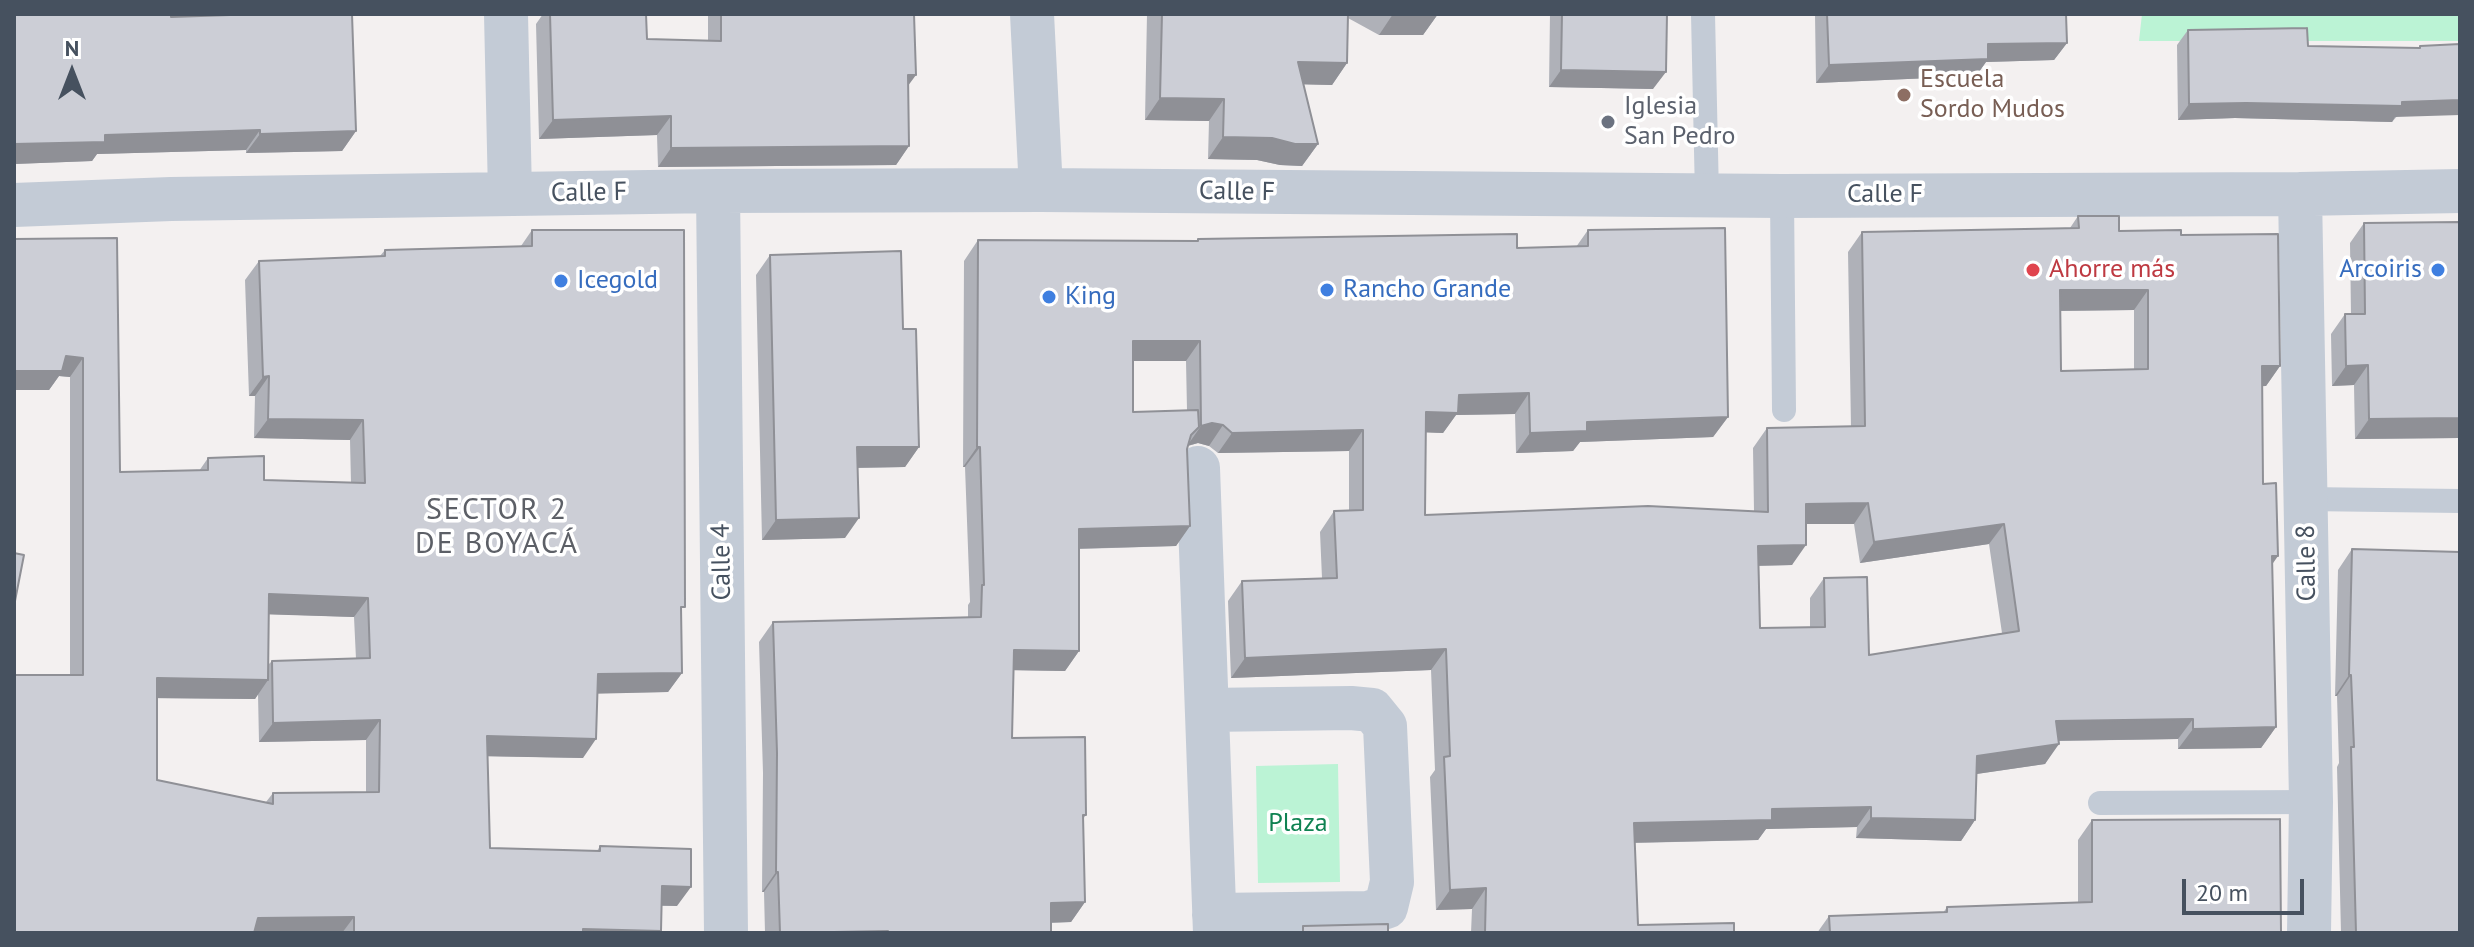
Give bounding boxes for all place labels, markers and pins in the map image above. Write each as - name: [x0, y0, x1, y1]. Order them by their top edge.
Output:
- place label: Escuela Sordo Mudos: [1920, 64, 2065, 126]
- marker: Escuela Sordo Mudos: [1895, 86, 1913, 104]
- place label: Iglesia San Pedro: [1624, 91, 1735, 152]
- marker: Iglesia San Pedro: [1599, 113, 1617, 131]
- place label: Ahorre más: [2049, 254, 2175, 286]
- place label: Arcoiris: [2339, 254, 2422, 286]
- marker: Ahorre más: [2024, 261, 2042, 279]
- marker: Arcoiris: [2429, 261, 2447, 279]
- place label: Icegold: [577, 265, 658, 297]
- marker: Icegold: [552, 272, 570, 290]
- place label: Rancho Grande: [1343, 274, 1511, 306]
- place label: King: [1065, 281, 1116, 313]
- marker: Rancho Grande: [1318, 281, 1336, 299]
- marker: King: [1040, 288, 1058, 306]

